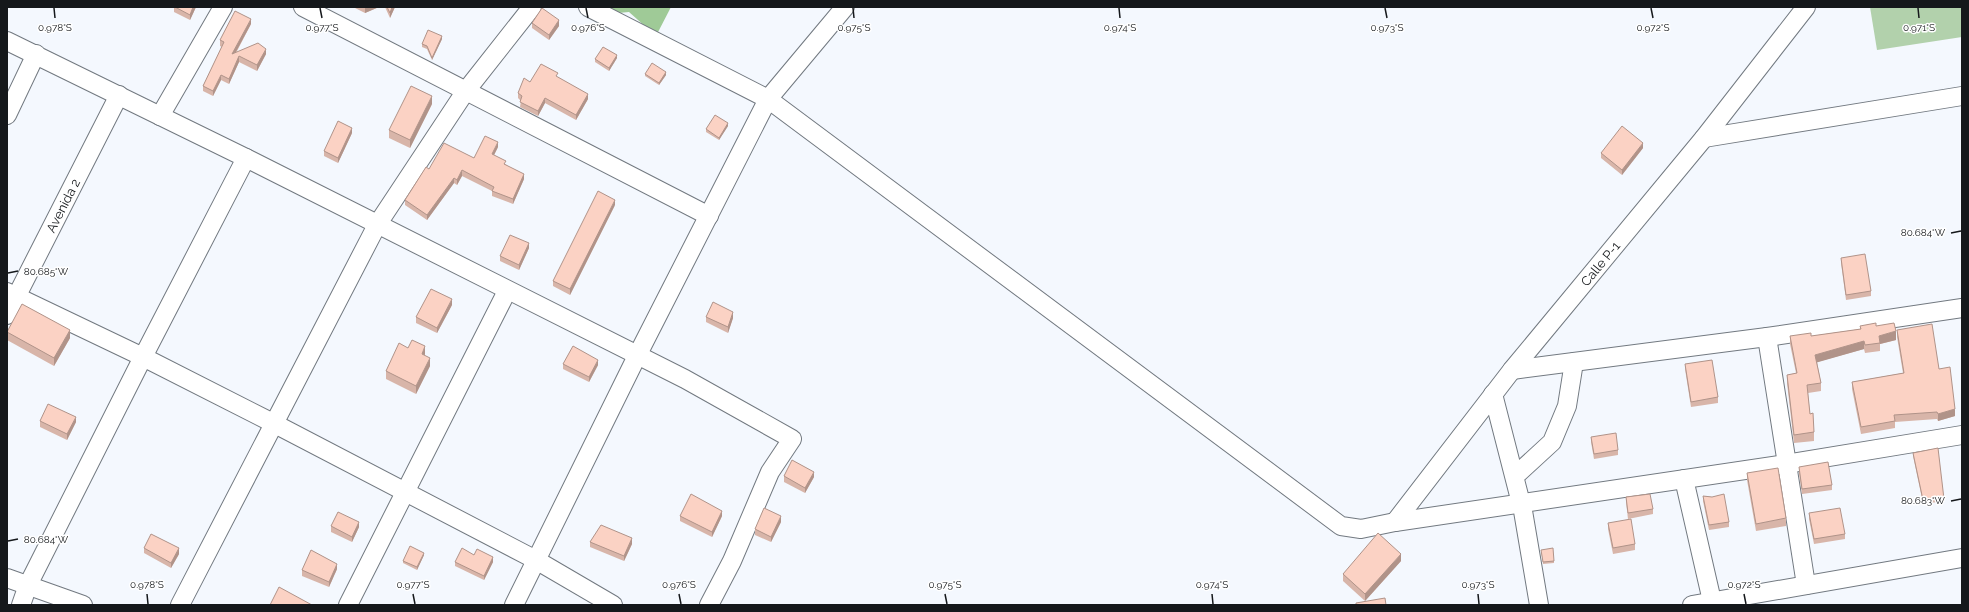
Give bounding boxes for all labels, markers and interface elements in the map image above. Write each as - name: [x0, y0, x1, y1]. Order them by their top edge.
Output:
- text: 0.978°S: [38, 22, 72, 33]
- text: 0.977°S: [305, 22, 339, 33]
- text: 0.976°S: [571, 22, 605, 33]
- text: 0.975°S: [837, 22, 871, 33]
- text: 0.974°S: [1104, 22, 1136, 33]
- text: 0.973°S: [1371, 22, 1404, 33]
- text: 0.972°S: [1637, 22, 1669, 33]
- text: 0.971°S: [1903, 22, 1935, 33]
- street label: Avenida 2: [43, 176, 83, 235]
- text: 80.684°W: [1901, 227, 1946, 238]
- street label: Calle P-1: [1577, 238, 1623, 289]
- text: 80.685°W: [24, 266, 69, 277]
- text: 80.683°W: [1901, 495, 1946, 506]
- text: 80.684°W: [24, 534, 69, 545]
- text: 0.978°S: [130, 579, 164, 590]
- text: 0.977°S: [396, 579, 430, 590]
- text: 0.976°S: [662, 579, 696, 590]
- text: 0.975°S: [928, 579, 962, 590]
- text: 0.974°S: [1196, 579, 1228, 590]
- text: 0.973°S: [1462, 579, 1495, 590]
- text: 0.972°S: [1728, 579, 1760, 590]

